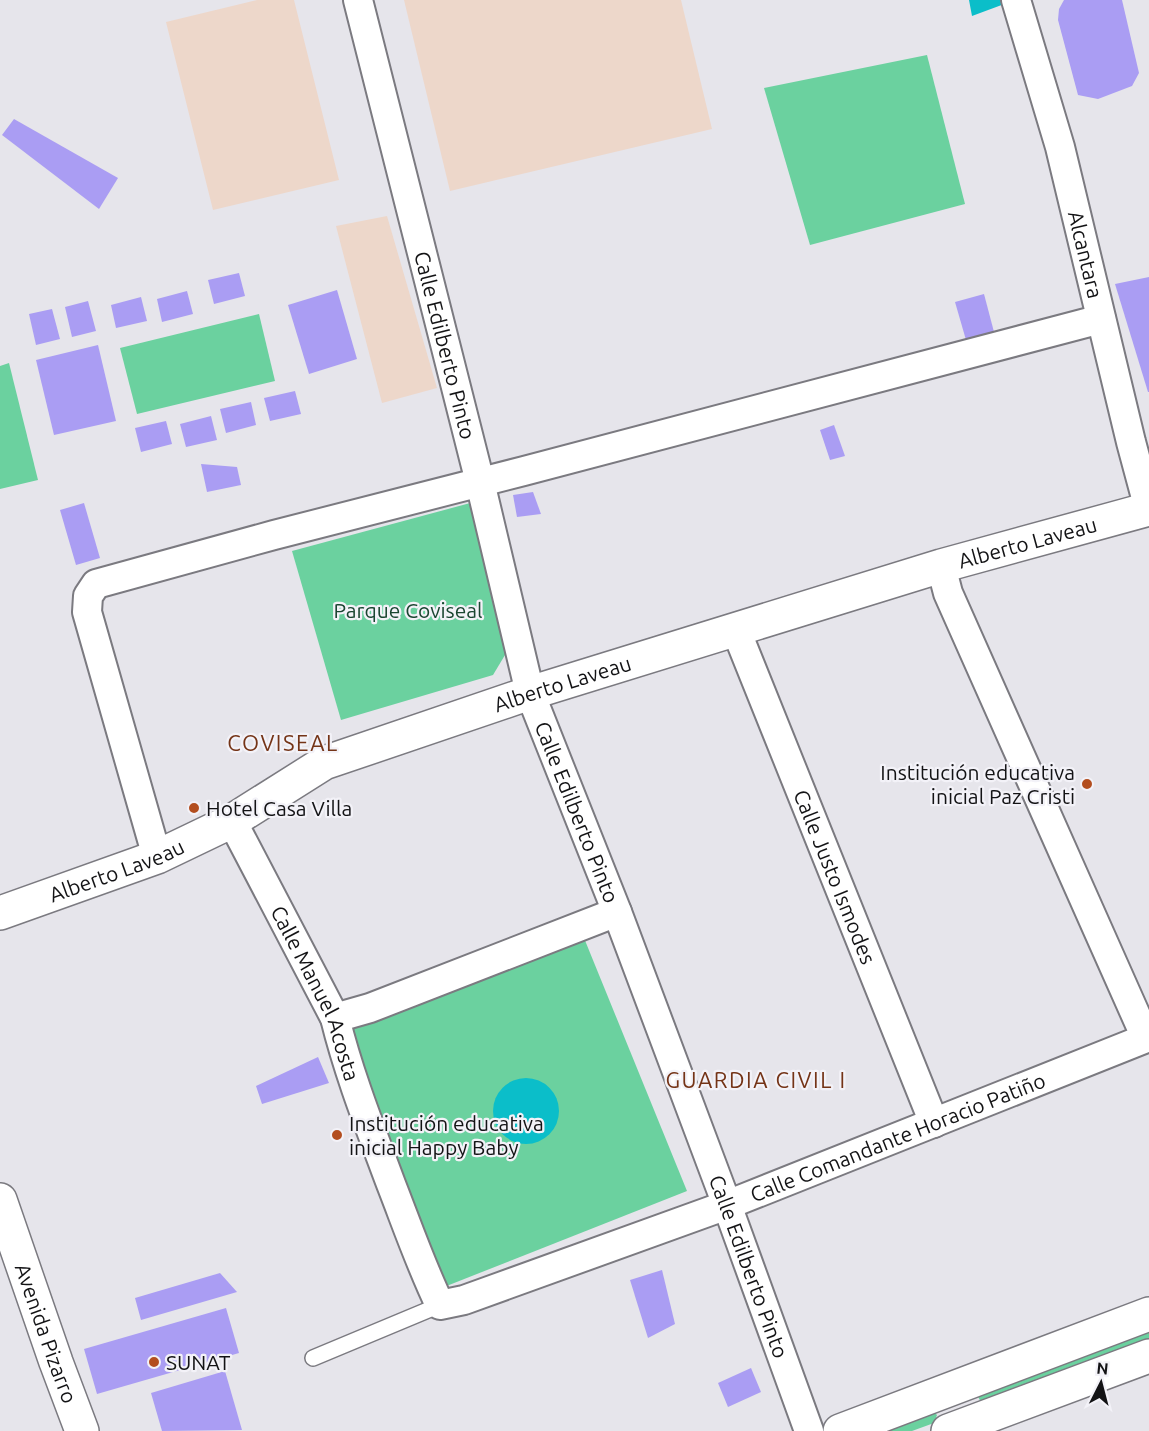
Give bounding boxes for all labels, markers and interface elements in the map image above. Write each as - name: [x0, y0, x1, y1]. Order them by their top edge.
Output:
- street label: Alcantara: [1064, 208, 1108, 301]
- street label: Calle Edilberto Pinto: [410, 249, 481, 442]
- street label: Alberto Laveau: [956, 512, 1099, 573]
- park label: Parque Coviseal: [333, 598, 483, 622]
- street label: Alberto Laveau: [491, 651, 634, 716]
- street label: Calle Edilberto Pinto: [530, 718, 624, 906]
- district label: COVISEAL: [227, 730, 339, 755]
- place label: Institución educativa inicial Paz Cristi: [880, 760, 1075, 808]
- marker: Institución educativa inicial Paz Cristi: [1080, 777, 1094, 791]
- street label: Calle Justo Ismodes: [789, 786, 881, 968]
- place label: Hotel Casa Villa: [206, 796, 352, 820]
- marker: Hotel Casa Villa: [187, 801, 201, 815]
- street label: Alberto Laveau: [46, 834, 188, 907]
- street label: Calle Manuel Acosta: [266, 901, 365, 1084]
- district label: GUARDIA CIVIL I: [665, 1067, 847, 1092]
- street label: Calle Comandante Horacio Patiño: [747, 1068, 1049, 1207]
- place label: Institución educativa inicial Happy Baby: [349, 1111, 544, 1159]
- marker: Institución educativa inicial Happy Baby: [330, 1128, 344, 1142]
- street label: Calle Edilberto Pinto: [705, 1172, 793, 1361]
- street label: Avenida Pizarro: [11, 1260, 82, 1406]
- place label: SUNAT: [166, 1350, 231, 1374]
- north arrow: [1071, 1353, 1131, 1413]
- marker: SUNAT: [147, 1355, 161, 1369]
- text: N: [1096, 1359, 1109, 1378]

